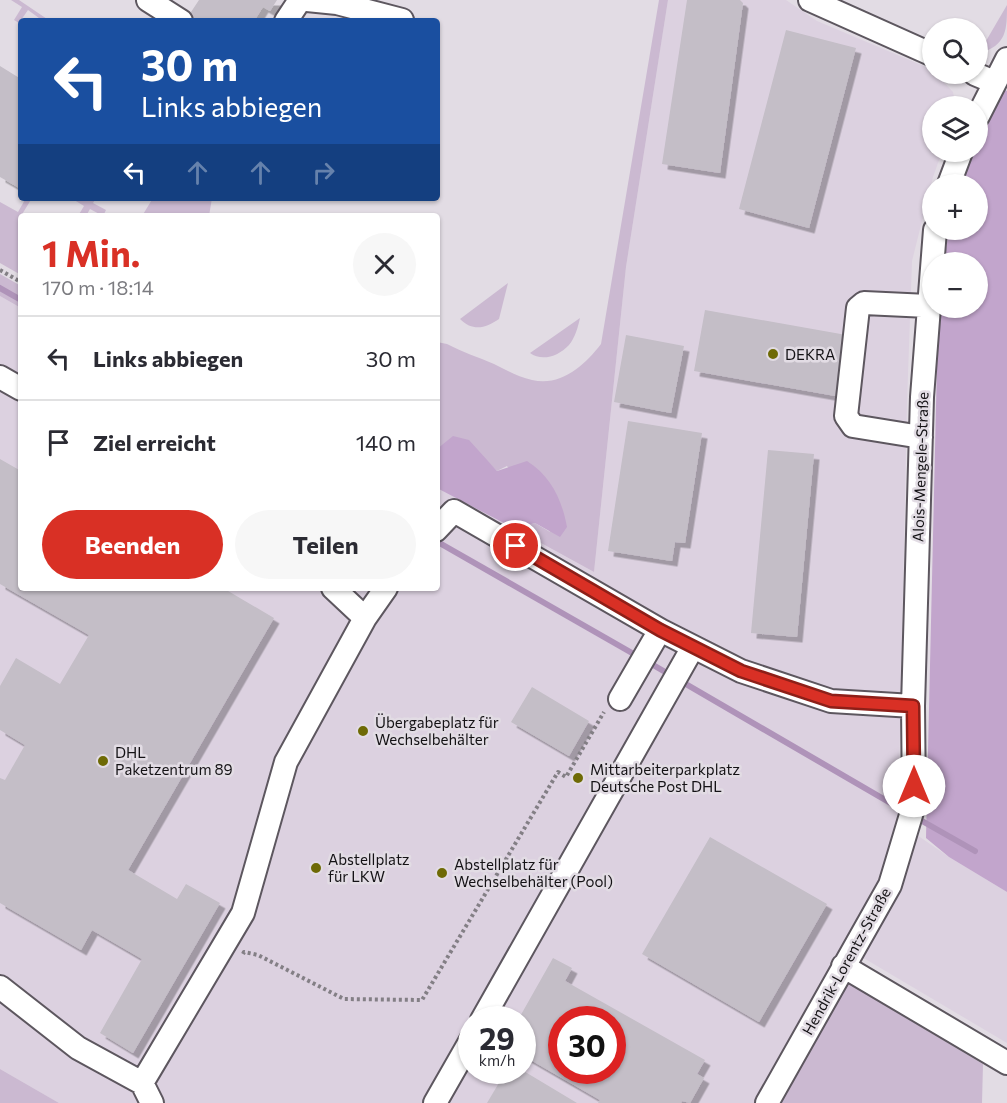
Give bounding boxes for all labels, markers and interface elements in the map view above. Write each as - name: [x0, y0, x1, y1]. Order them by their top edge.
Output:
- map controls: [922, 18, 988, 318]
- button: search: [922, 18, 988, 84]
- text: 30 m: [141, 38, 238, 90]
- icon: left: [42, 42, 120, 120]
- text: Links abbiegen: [141, 90, 322, 123]
- button: layers: [922, 96, 988, 162]
- icon: left: [118, 156, 151, 189]
- icon: ahead: [181, 156, 214, 189]
- icon: ahead: [244, 156, 277, 189]
- icon: right: [307, 156, 340, 189]
- button: +: [922, 174, 988, 240]
- text: 1 Min.: [42, 230, 140, 274]
- button: close: [353, 233, 416, 296]
- button: −: [922, 252, 988, 318]
- text: 170 m · 18:14: [42, 275, 154, 299]
- icon: left: [42, 342, 75, 375]
- text: Links abbiegen: [93, 345, 243, 372]
- text: 30 m: [366, 345, 416, 372]
- place label: DEKRA: [785, 345, 835, 363]
- marker: DEKRA: [766, 347, 780, 361]
- street label: Alois-Mengele-Straße: [908, 391, 932, 542]
- icon: arrive: [42, 426, 75, 459]
- text: Ziel erreicht: [93, 429, 216, 456]
- text: 140 m: [356, 429, 416, 456]
- button: Beenden: [42, 510, 223, 579]
- button: Teilen: [235, 510, 416, 579]
- pin: [490, 520, 541, 571]
- icon: arrive: [499, 529, 532, 562]
- place label: Übergabeplatz für Wechselbehälter: [375, 713, 499, 748]
- marker: Übergabeplatz für Wechselbehälter: [356, 724, 370, 738]
- place label: DHL Paketzentrum 89: [115, 743, 233, 778]
- marker: DHL Paketzentrum 89: [96, 754, 110, 768]
- position arrow: [882, 754, 946, 818]
- place label: Mittarbeiterparkplatz Deutsche Post DHL: [590, 760, 740, 795]
- marker: Mittarbeiterparkplatz Deutsche Post DHL: [571, 771, 585, 785]
- place label: Abstellplatz für LKW: [328, 850, 410, 885]
- place label: Abstellplatz für Wechselbehälter (Pool): [454, 855, 613, 890]
- marker: Abstellplatz für LKW: [309, 861, 323, 875]
- marker: Abstellplatz für Wechselbehälter (Pool): [435, 866, 449, 880]
- street label: Hendrik-Lorentz-Straße: [798, 884, 894, 1038]
- speed limit sign: 30: [548, 1006, 626, 1084]
- text: 29: [479, 1019, 515, 1056]
- text: km/h: [479, 1051, 515, 1069]

